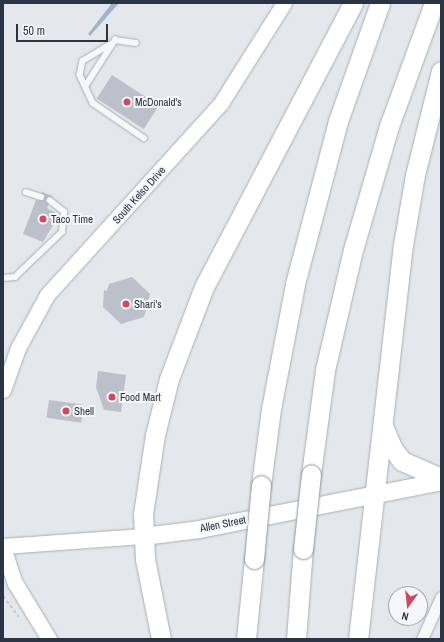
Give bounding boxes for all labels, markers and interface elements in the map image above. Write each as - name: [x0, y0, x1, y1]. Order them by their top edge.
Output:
- scale bar: [18, 16, 110, 42]
- text: 50 m: [23, 23, 45, 39]
- place label: McDonald's: [135, 95, 182, 109]
- marker: McDonald's: [122, 97, 132, 107]
- street label: South Kelso Drive: [110, 164, 168, 226]
- place label: Taco Time: [51, 212, 93, 226]
- marker: Taco Time: [38, 214, 48, 224]
- place label: Shari's: [134, 297, 162, 311]
- marker: Shari's: [121, 299, 131, 309]
- place label: Food Mart: [120, 390, 161, 404]
- marker: Food Mart: [107, 392, 117, 402]
- place label: Shell: [74, 404, 94, 418]
- marker: Shell: [61, 406, 71, 416]
- street label: Allen Street: [199, 513, 247, 535]
- north arrow: [388, 586, 428, 626]
- text: N: [400, 609, 410, 624]

